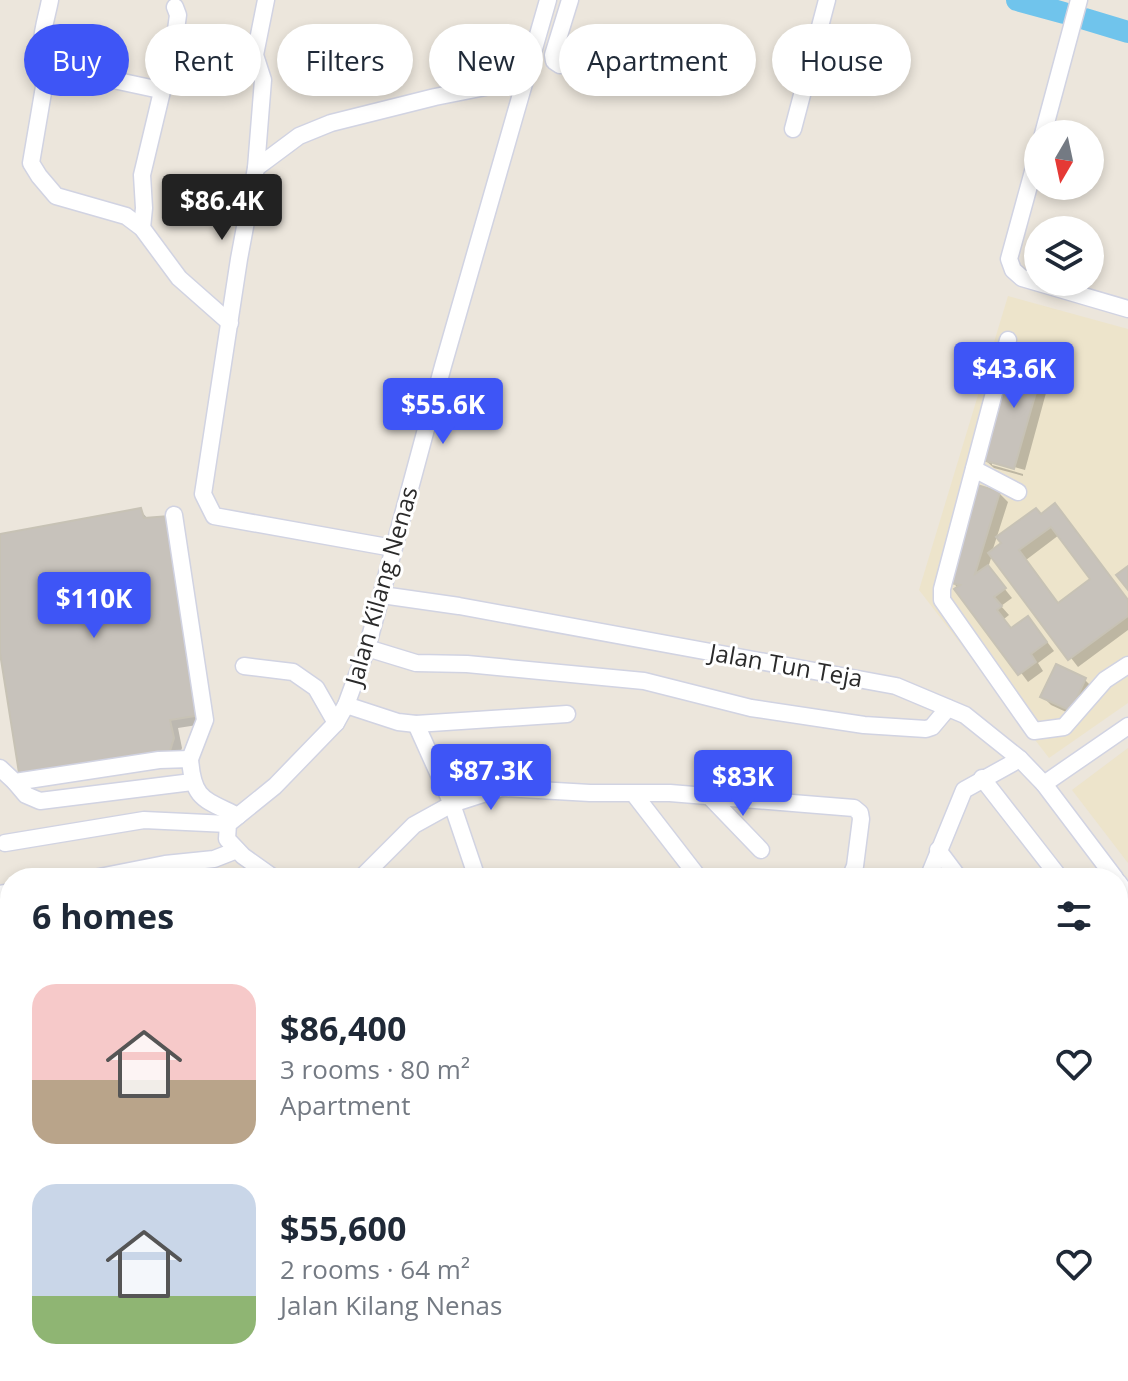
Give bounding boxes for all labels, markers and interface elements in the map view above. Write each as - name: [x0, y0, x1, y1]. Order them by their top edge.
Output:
- chip: Buy: [24, 24, 129, 96]
- chip: Rent: [145, 24, 261, 96]
- chip: Filters: [277, 24, 413, 96]
- chip: New: [429, 24, 543, 96]
- chip: Apartment: [559, 24, 756, 96]
- chip: House: [772, 24, 911, 96]
- north arrow: [1024, 120, 1104, 200]
- map controls: [1024, 120, 1104, 296]
- pin: $86.4K: [157, 174, 287, 242]
- text: $86.4K: [180, 182, 264, 218]
- button: layers: [1024, 216, 1104, 296]
- pin: $43.6K: [949, 342, 1079, 410]
- text: $43.6K: [972, 350, 1056, 386]
- pin: $55.6K: [378, 378, 508, 446]
- text: $55.6K: [401, 386, 485, 422]
- street label: Jalan Kilang Nenas: [336, 482, 425, 691]
- pin: $110K: [38, 572, 150, 640]
- text: $110K: [56, 580, 132, 616]
- street label: Jalan Tun Teja: [705, 634, 866, 694]
- pin: $87.3K: [426, 744, 556, 812]
- pin: $83K: [696, 750, 790, 818]
- text: $87.3K: [449, 752, 533, 788]
- text: $83K: [712, 758, 774, 794]
- text: 6 homes: [32, 893, 174, 939]
- icon: filters: [1052, 894, 1096, 938]
- text: $86,400: [280, 1005, 406, 1051]
- icon: home: [96, 1016, 192, 1112]
- icon: heart: [1052, 1042, 1096, 1086]
- text: 3 rooms · 80 m²: [280, 1051, 470, 1087]
- text: Apartment: [280, 1087, 411, 1123]
- text: $55,600: [280, 1205, 406, 1251]
- icon: home: [96, 1216, 192, 1312]
- icon: heart: [1052, 1242, 1096, 1286]
- text: 2 rooms · 64 m²: [280, 1251, 470, 1287]
- text: Jalan Kilang Nenas: [280, 1287, 502, 1323]

